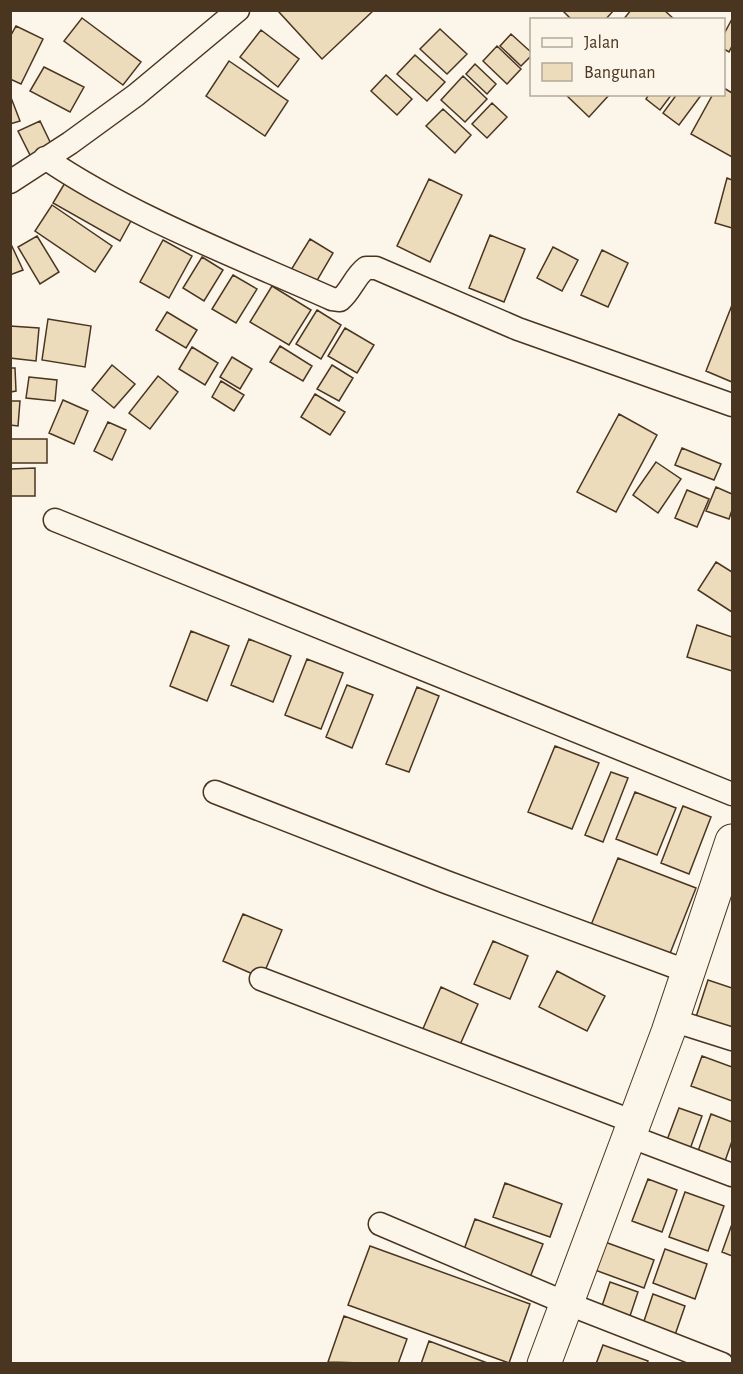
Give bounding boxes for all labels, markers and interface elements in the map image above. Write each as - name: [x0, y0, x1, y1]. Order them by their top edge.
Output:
- legend: [530, 18, 725, 96]
- text: Jalan: [584, 34, 619, 52]
- text: Bangunan: [584, 64, 656, 82]

